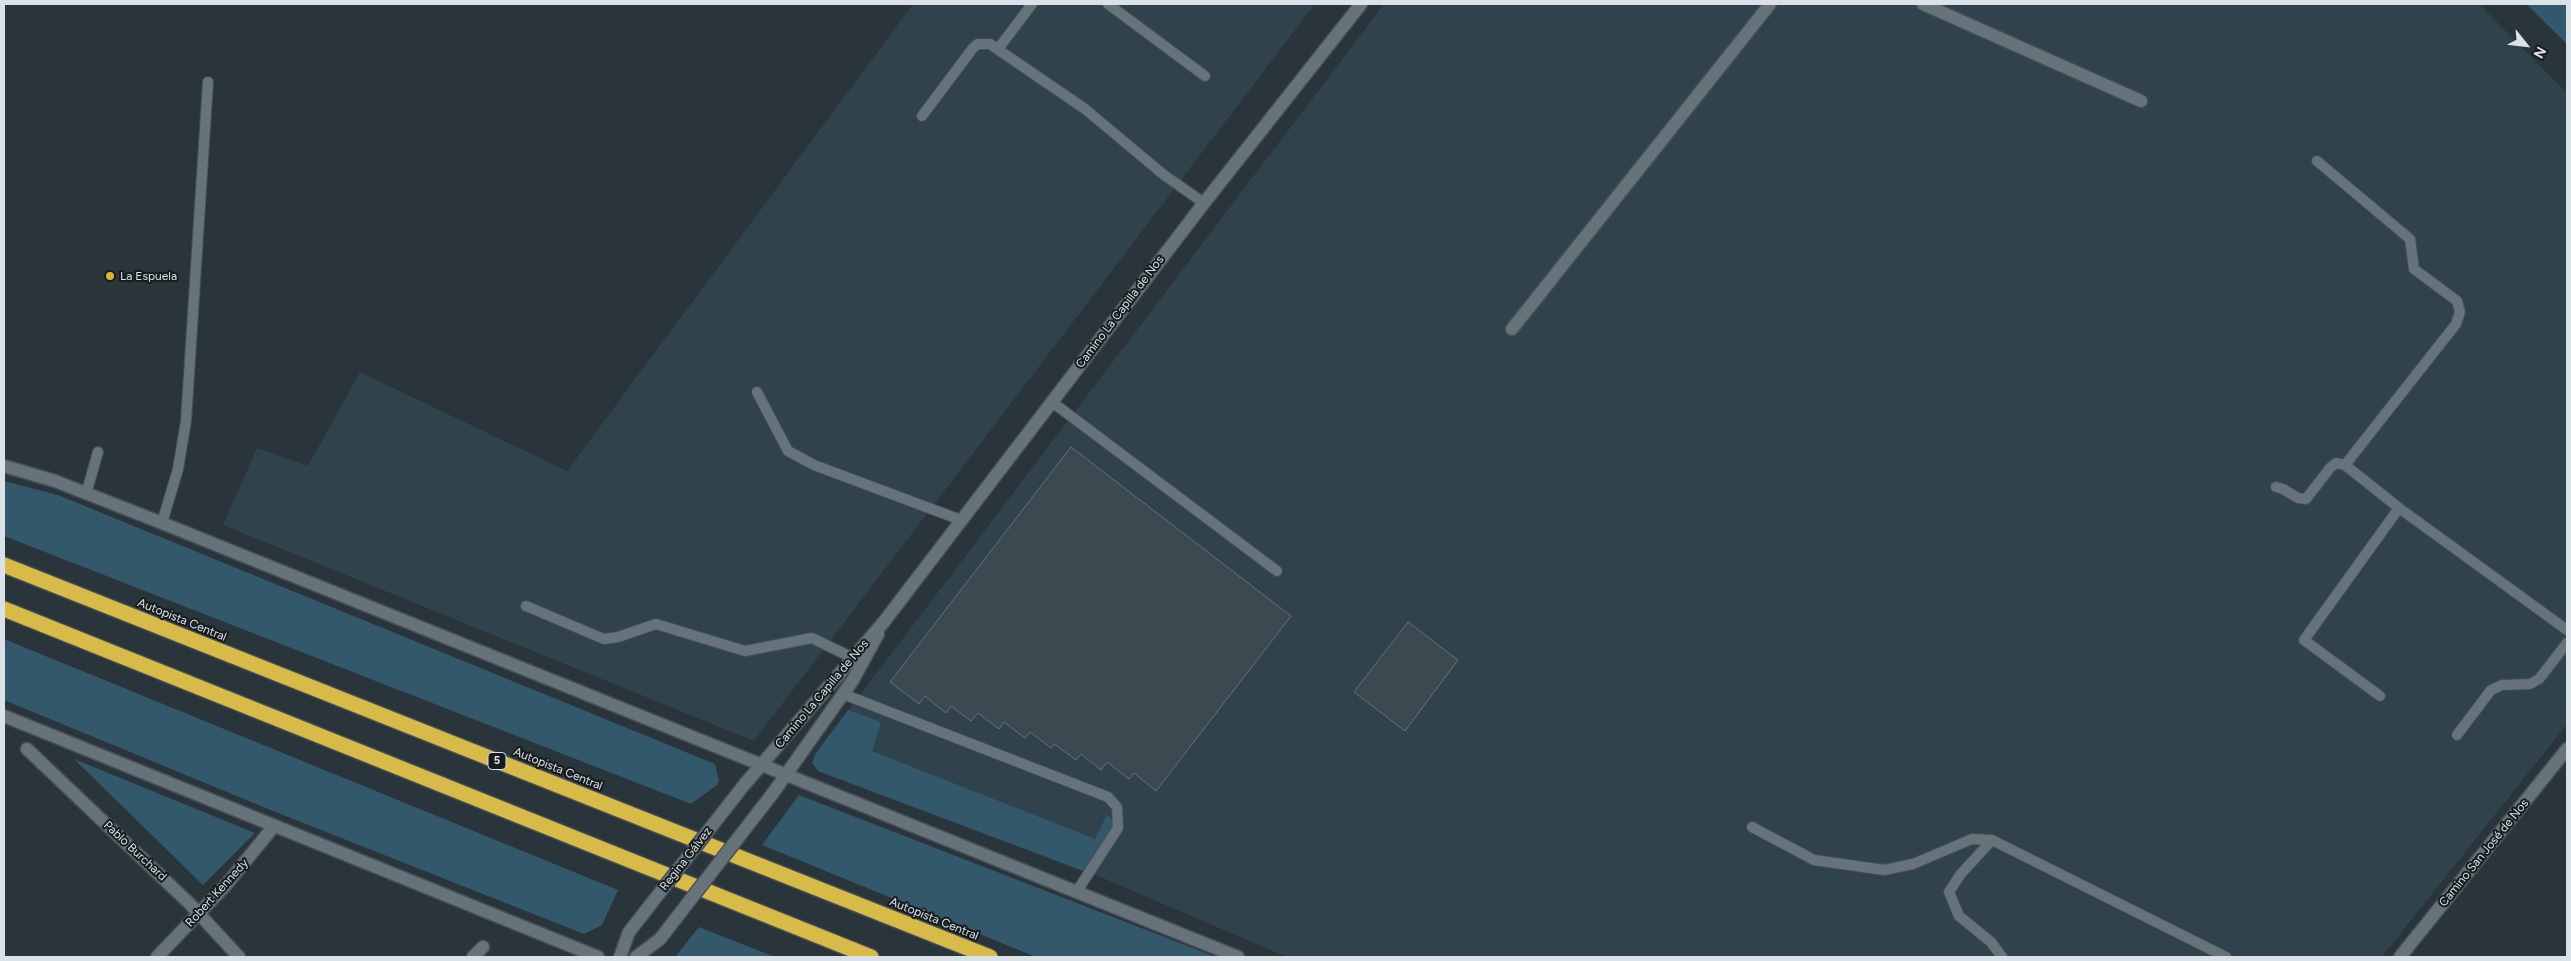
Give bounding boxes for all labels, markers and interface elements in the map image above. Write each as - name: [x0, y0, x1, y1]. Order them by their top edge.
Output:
- north arrow: [2501, 20, 2551, 70]
- text: N: [2530, 44, 2550, 61]
- street label: Camino La Capilla de Nos: [1073, 253, 1167, 371]
- place label: La Espuela: [120, 269, 177, 283]
- marker: La Espuela: [104, 270, 116, 282]
- street label: Autopista Central: [135, 596, 229, 644]
- street label: Camino La Capilla de Nos: [772, 637, 872, 751]
- street label: Autopista Central: [511, 745, 605, 793]
- road number: 5: [488, 752, 506, 769]
- street label: Camino San José de Nos: [2436, 796, 2532, 910]
- street label: Pablo Burchard: [100, 818, 170, 884]
- street label: Regina Gálvez: [657, 825, 715, 893]
- street label: Robert Kennedy: [183, 856, 251, 930]
- street label: Autopista Central: [887, 895, 981, 943]

